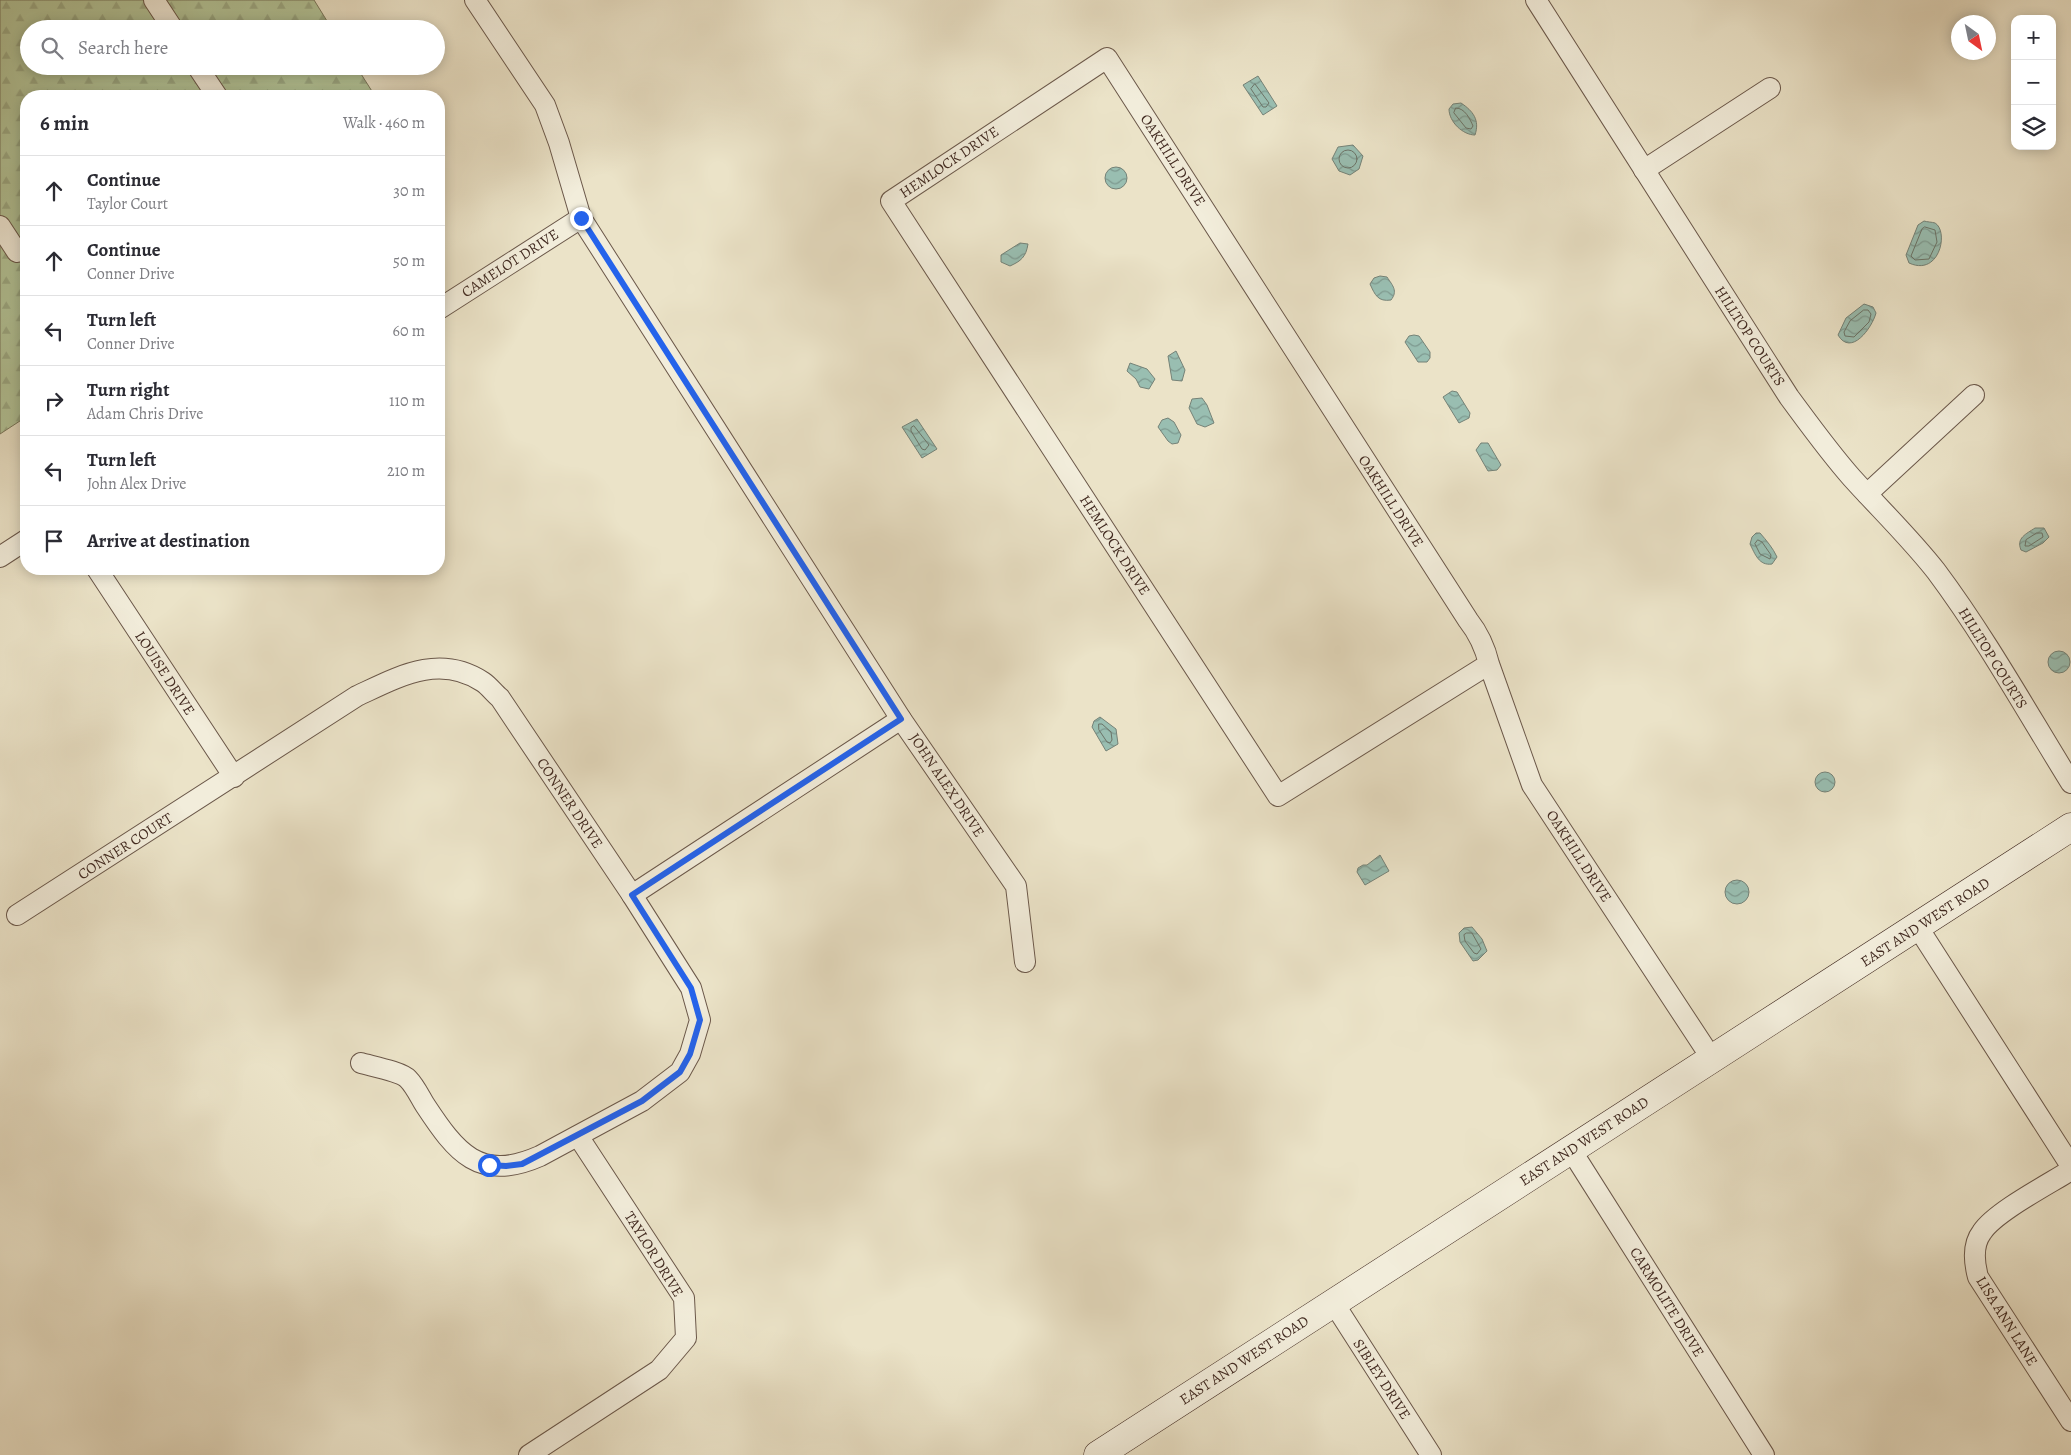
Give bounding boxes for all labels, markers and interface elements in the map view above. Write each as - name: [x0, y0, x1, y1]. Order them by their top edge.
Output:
- north arrow: [1951, 15, 1996, 60]
- map controls: [2011, 15, 2056, 150]
- button: +: [2011, 15, 2056, 60]
- search box: [20, 20, 445, 75]
- icon: search: [38, 34, 66, 62]
- text: Search here: [78, 35, 168, 61]
- button: −: [2011, 60, 2056, 105]
- button: layers: [2011, 105, 2056, 150]
- text: 6 min: [40, 109, 89, 137]
- street label: OAKHILL DRIVE: [1136, 110, 1210, 210]
- text: Walk · 460 m: [343, 112, 425, 134]
- street label: HEMLOCK DRIVE: [895, 121, 1003, 203]
- text: Continue: [87, 167, 161, 193]
- icon: ahead: [40, 177, 68, 205]
- text: 30 m: [393, 180, 425, 202]
- text: Taylor Court: [87, 193, 168, 215]
- route end: [570, 207, 593, 230]
- street label: CAMELOT DRIVE: [458, 224, 562, 302]
- text: Continue: [87, 237, 161, 263]
- icon: ahead: [40, 247, 68, 275]
- text: 50 m: [393, 250, 425, 272]
- text: Conner Drive: [87, 263, 175, 285]
- street label: HILLTOP COURTS: [1710, 282, 1790, 390]
- text: Turn left: [87, 307, 156, 333]
- icon: left: [40, 317, 68, 345]
- text: 60 m: [393, 320, 425, 342]
- text: Conner Drive: [87, 333, 175, 355]
- text: Turn right: [87, 377, 169, 403]
- icon: right: [40, 387, 68, 415]
- text: 110 m: [389, 390, 425, 412]
- text: Adam Chris Drive: [87, 403, 203, 425]
- text: Turn left: [87, 447, 156, 473]
- street label: OAKHILL DRIVE: [1354, 451, 1428, 551]
- icon: left: [40, 457, 68, 485]
- text: 210 m: [387, 460, 425, 482]
- text: John Alex Drive: [87, 473, 187, 495]
- street label: HEMLOCK DRIVE: [1075, 491, 1155, 599]
- icon: arrive: [40, 527, 68, 555]
- text: Arrive at destination: [87, 528, 250, 554]
- street label: HILLTOP COURTS: [1954, 604, 2032, 712]
- street label: LOUISE DRIVE: [130, 627, 200, 719]
- street label: JOHN ALEX DRIVE: [905, 729, 989, 841]
- street label: CONNER DRIVE: [532, 754, 608, 852]
- street label: OAKHILL DRIVE: [1542, 806, 1616, 906]
- street label: CONNER COURT: [74, 807, 177, 884]
- street label: EAST AND WEST ROAD: [1857, 873, 1993, 971]
- street label: EAST AND WEST ROAD: [1516, 1092, 1652, 1190]
- route start: [478, 1154, 501, 1177]
- street label: TAYLOR DRIVE: [620, 1207, 688, 1301]
- street label: CARMOLITE DRIVE: [1625, 1243, 1709, 1361]
- street label: LISA ANN LANE: [1971, 1272, 2043, 1370]
- street label: EAST AND WEST ROAD: [1176, 1311, 1312, 1409]
- street label: SIBLEY DRIVE: [1348, 1335, 1416, 1423]

